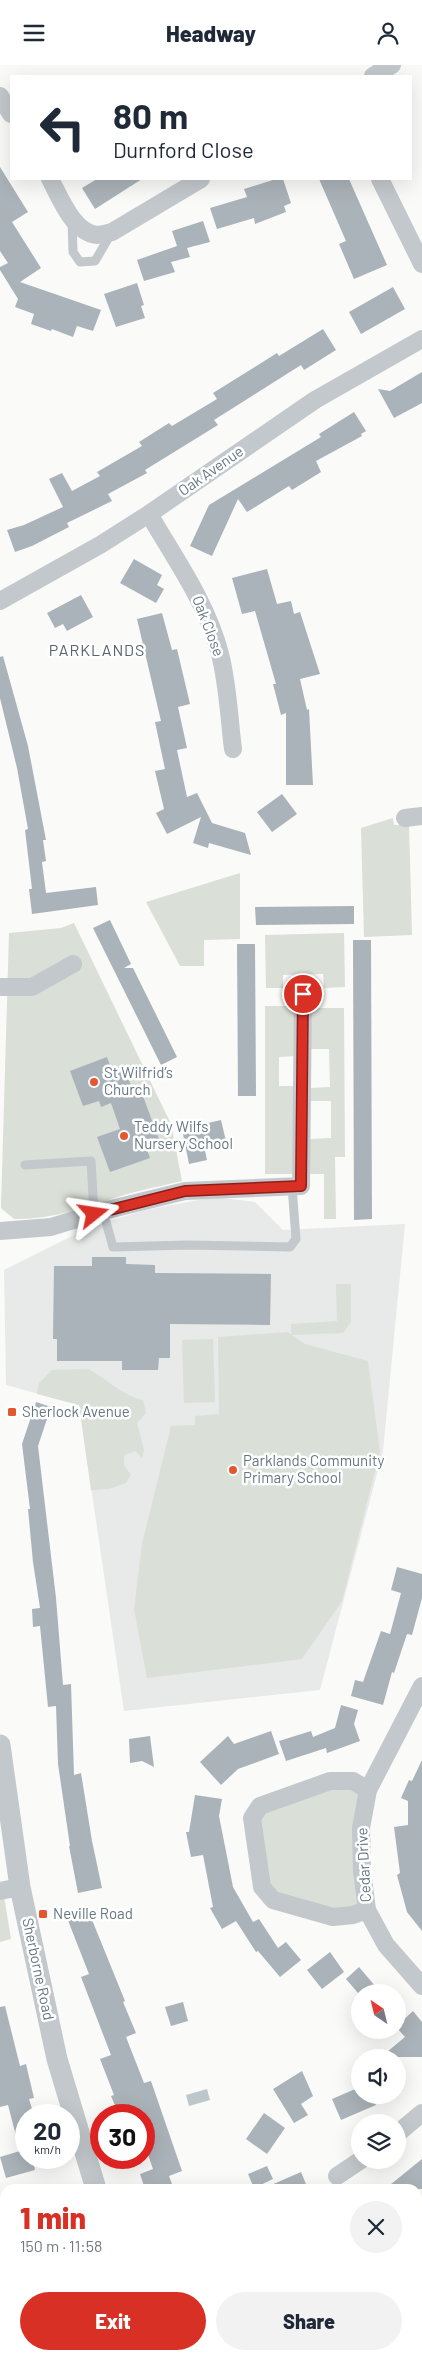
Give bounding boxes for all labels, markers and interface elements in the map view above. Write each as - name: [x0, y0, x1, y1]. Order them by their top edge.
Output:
- icon: menu: [20, 19, 48, 47]
- icon: person: [374, 19, 402, 47]
- text: Headway: [166, 20, 256, 46]
- text: 80 m: [113, 94, 188, 136]
- icon: left: [30, 95, 95, 160]
- text: Durnford Close: [113, 136, 254, 162]
- street label: Oak Avenue: [175, 441, 246, 499]
- street label: Oak Close: [189, 593, 229, 658]
- district label: PARKLANDS: [49, 640, 145, 659]
- pin: [282, 973, 324, 1015]
- icon: arrive: [289, 980, 317, 1008]
- place label: St Wilfrid’s Church: [104, 1063, 173, 1098]
- marker: St Wilfrid’s Church: [88, 1076, 100, 1088]
- place label: Teddy Wilfs Nursery School: [134, 1117, 233, 1152]
- marker: Teddy Wilfs Nursery School: [118, 1130, 130, 1142]
- position arrow: [67, 1187, 119, 1239]
- place label: Sherlock Avenue: [22, 1402, 130, 1420]
- marker: Sherlock Avenue: [6, 1406, 18, 1418]
- place label: Parklands Community Primary School: [243, 1451, 384, 1486]
- marker: Parklands Community Primary School: [227, 1464, 239, 1476]
- street label: Cedar Drive: [352, 1827, 374, 1903]
- place label: Neville Road: [53, 1904, 133, 1922]
- marker: Neville Road: [37, 1908, 49, 1920]
- street label: Sherborne Road: [19, 1916, 59, 2022]
- north arrow: [351, 1984, 406, 2039]
- map controls: [351, 1984, 406, 2169]
- button: sound: [351, 2049, 406, 2104]
- speed limit sign: 30: [90, 2104, 155, 2169]
- button: layers: [351, 2114, 406, 2169]
- text: 20: [33, 2115, 62, 2145]
- text: km/h: [34, 2142, 61, 2156]
- text: 1 min: [20, 2199, 86, 2235]
- button: close: [350, 2201, 402, 2253]
- text: 150 m · 11:58: [20, 2236, 102, 2255]
- button: Exit: [20, 2292, 206, 2350]
- button: Share: [216, 2292, 402, 2350]

